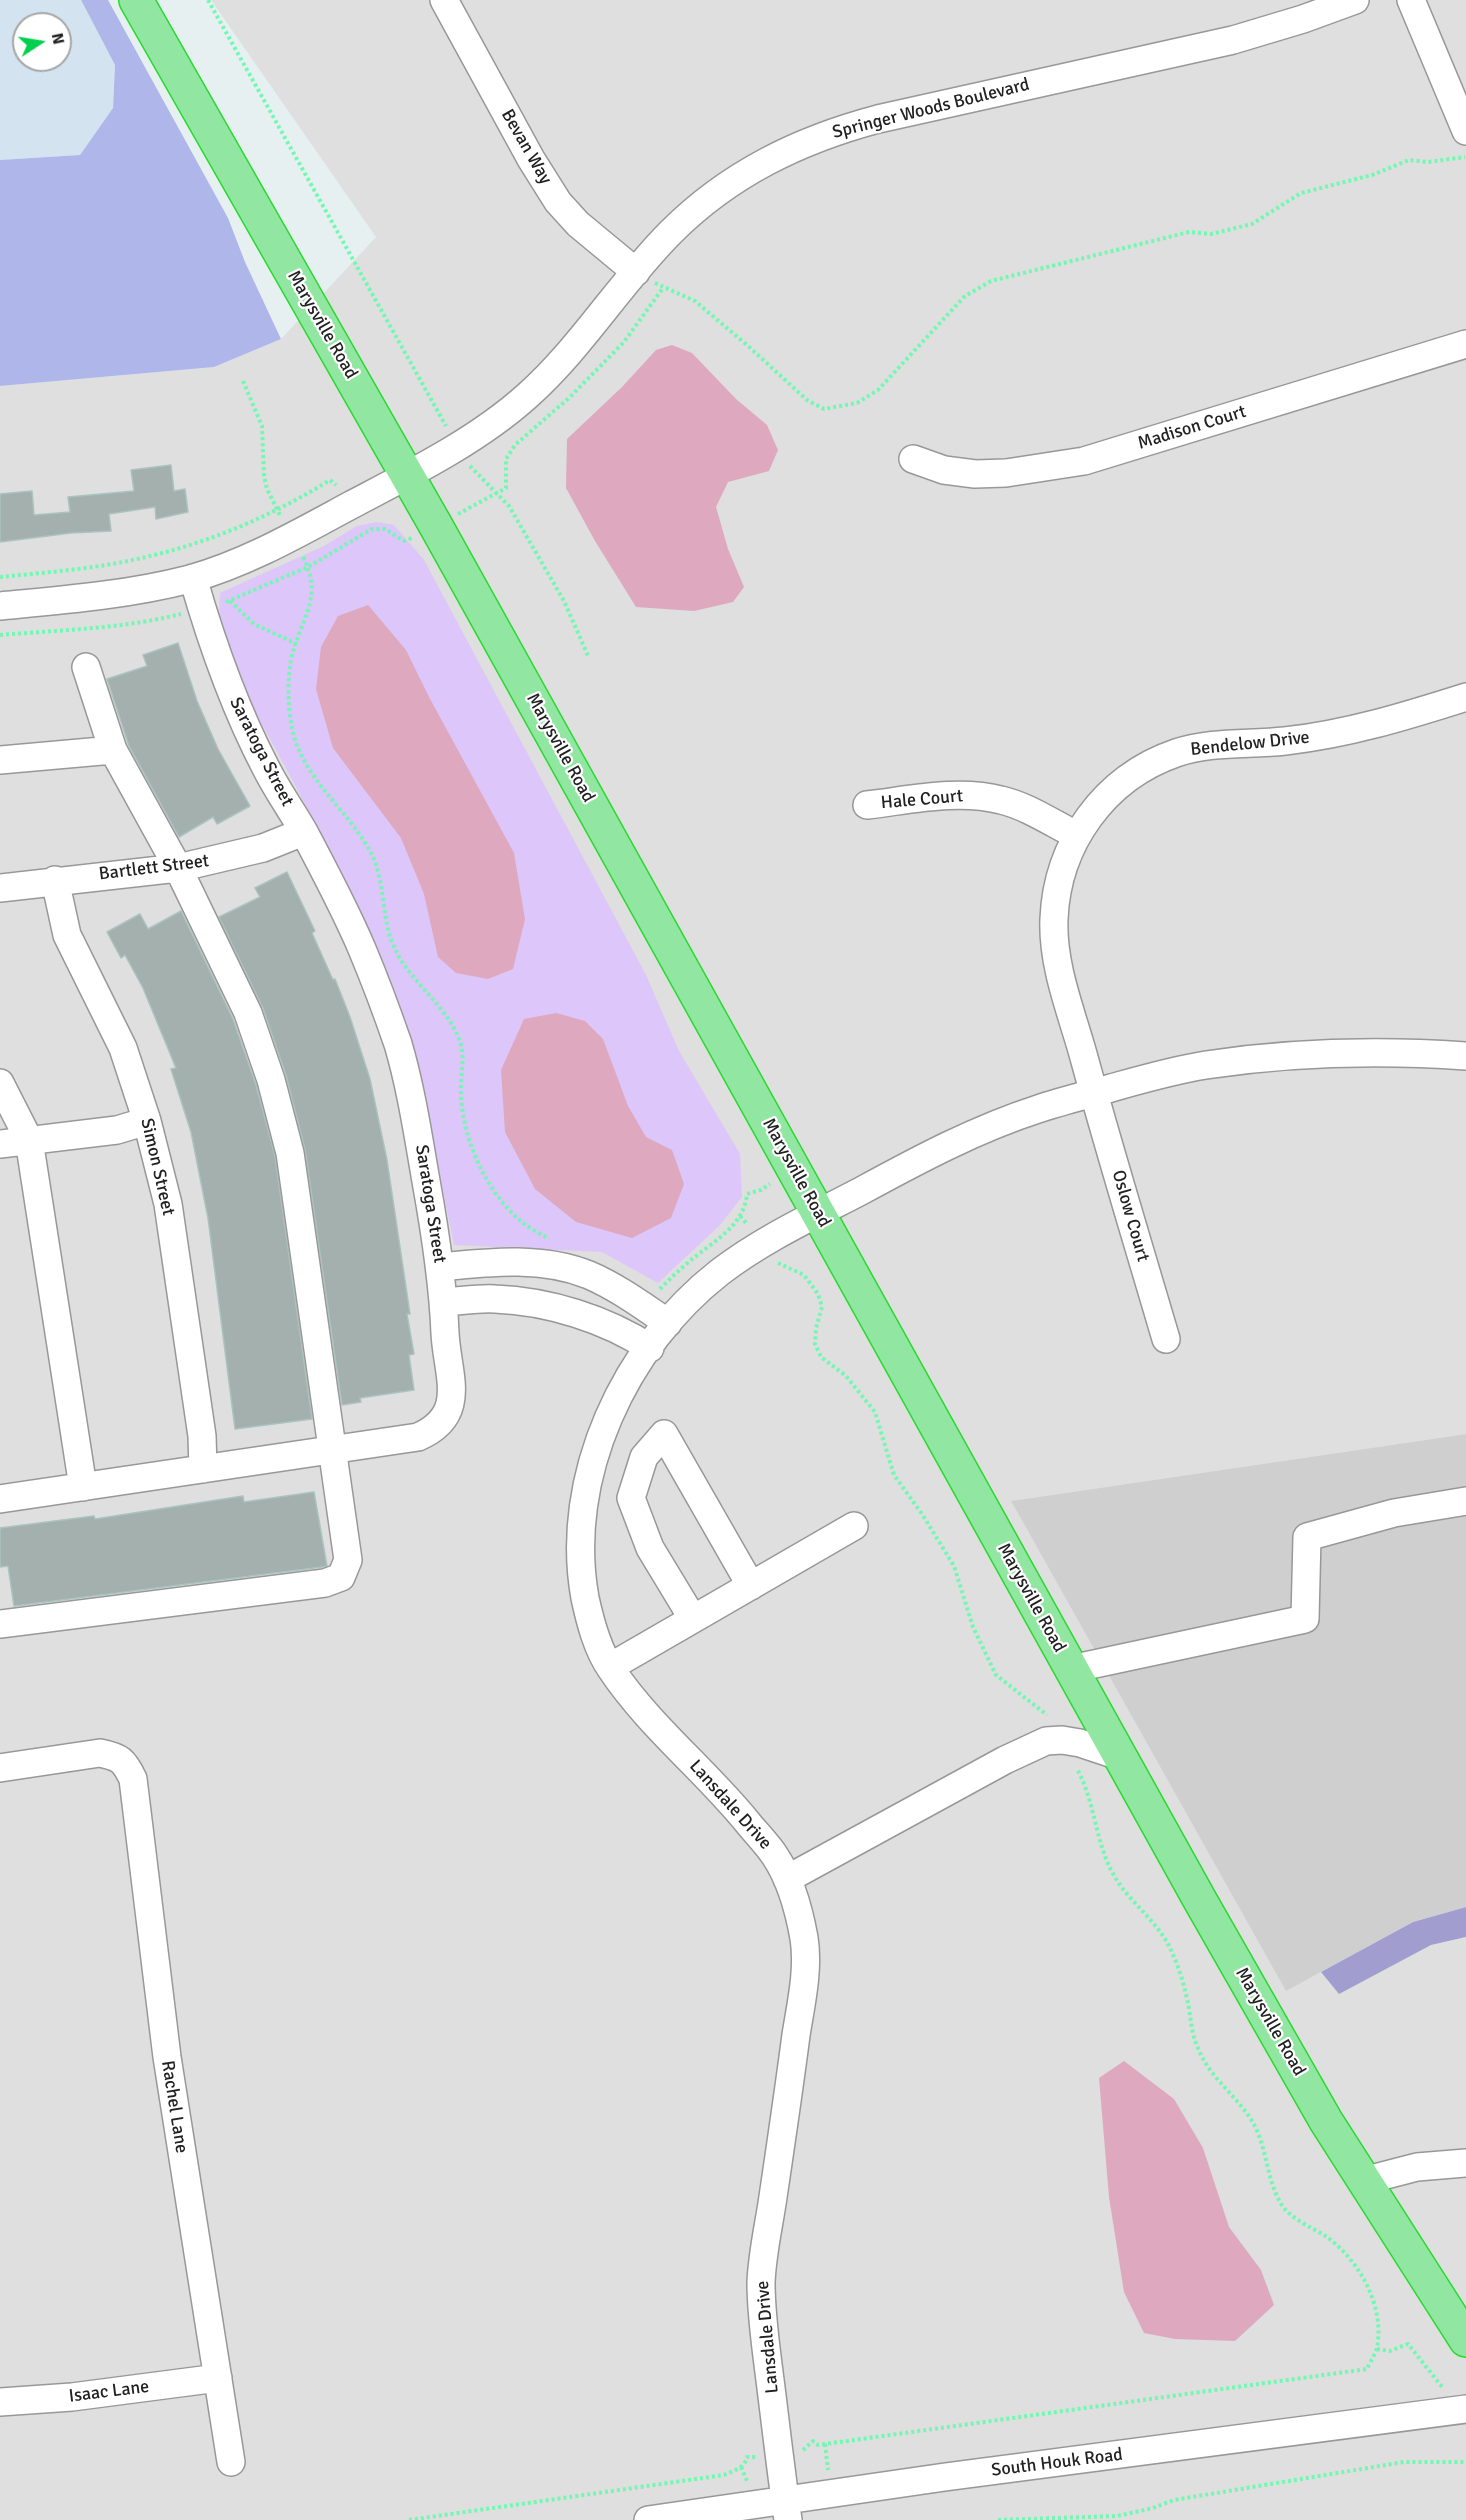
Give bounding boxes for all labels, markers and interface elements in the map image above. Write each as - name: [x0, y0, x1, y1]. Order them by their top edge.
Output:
- north arrow: [12, 12, 72, 72]
- text: N: [47, 31, 69, 46]
- street label: Springer Woods Boulevard: [830, 74, 1032, 144]
- street label: Bevan Way: [496, 106, 556, 188]
- street label: Marysville Road: [282, 267, 362, 383]
- street label: Madison Court: [1135, 401, 1249, 455]
- street label: Marysville Road: [521, 690, 599, 806]
- street label: Saratoga Street: [224, 694, 298, 810]
- street label: Bendelow Drive: [1189, 727, 1311, 761]
- street label: Hale Court: [880, 786, 964, 814]
- street label: Bartlett Street: [98, 851, 210, 885]
- street label: Marysville Road: [757, 1115, 835, 1231]
- street label: Simon Street: [135, 1116, 179, 1218]
- street label: Saratoga Street: [410, 1143, 450, 1265]
- street label: Oslow Court: [1107, 1168, 1153, 1264]
- street label: Marysville Road: [992, 1540, 1070, 1656]
- street label: Lansdale Drive: [684, 1756, 776, 1854]
- street label: Marysville Road: [1230, 1964, 1310, 2080]
- street label: Rachel Lane: [156, 2059, 192, 2155]
- street label: Lansdale Drive: [752, 2280, 784, 2394]
- street label: Isaac Lane: [68, 2376, 150, 2408]
- street label: South Houk Road: [990, 2444, 1124, 2482]

